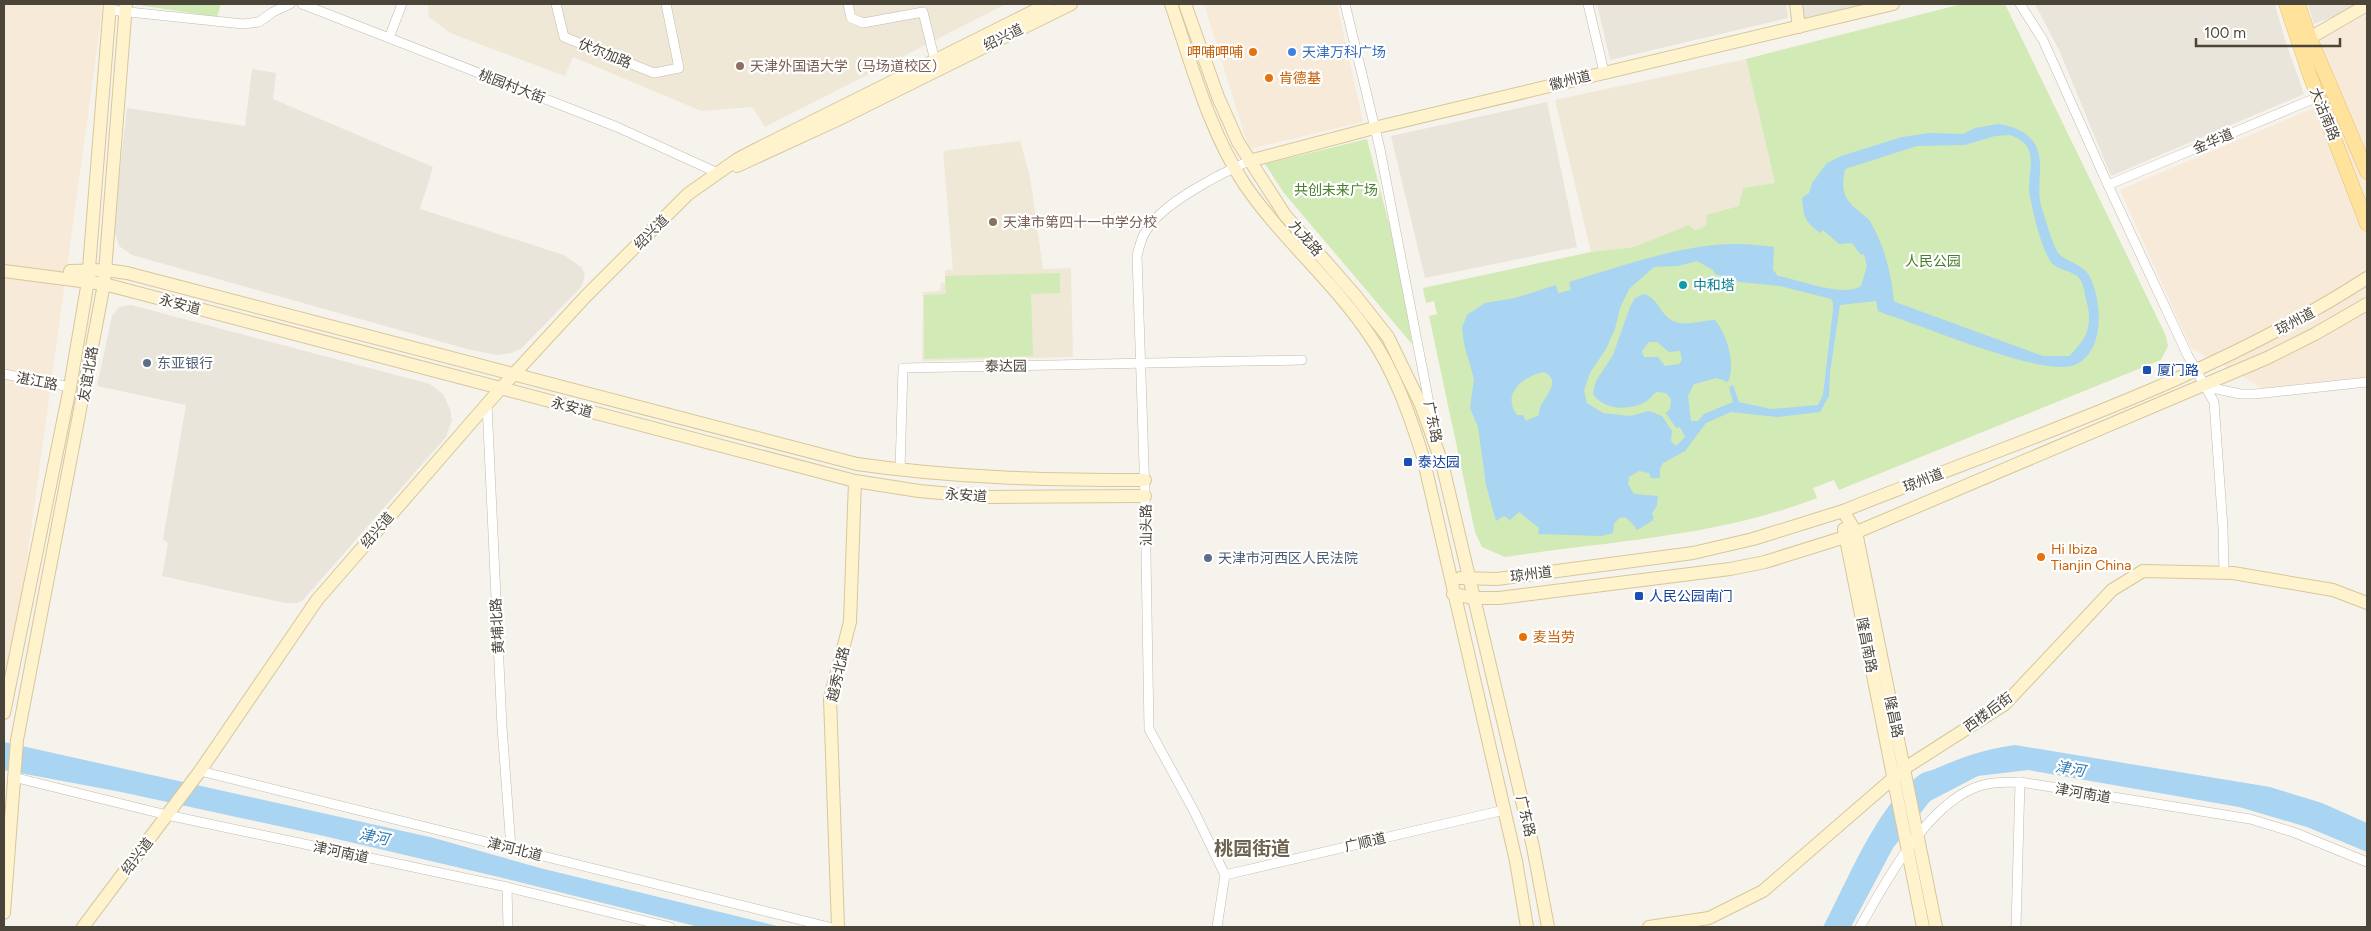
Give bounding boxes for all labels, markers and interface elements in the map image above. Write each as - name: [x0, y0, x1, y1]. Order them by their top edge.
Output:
- scale bar: [2196, 15, 2340, 47]
- street label: 绍兴道: [981, 21, 1026, 54]
- text: 100 m: [2204, 24, 2246, 42]
- street label: 伏尔加路: [576, 35, 634, 72]
- place label: 呷哺呷哺: [1187, 44, 1243, 61]
- place label: 天津万科广场: [1302, 44, 1386, 61]
- marker: 呷哺呷哺: [1247, 46, 1259, 58]
- marker: 天津万科广场: [1286, 46, 1298, 58]
- place label: 天津外国语大学（马场道校区）: [750, 58, 946, 75]
- marker: 天津外国语大学（马场道校区）: [734, 60, 746, 72]
- street label: 桃园村大街: [476, 66, 548, 107]
- street label: 徽州道: [1548, 67, 1593, 94]
- place label: 肯德基: [1279, 70, 1321, 87]
- marker: 肯德基: [1263, 72, 1275, 84]
- street label: 大沽南路: [2306, 85, 2343, 143]
- street label: 金华道: [2191, 125, 2236, 157]
- park label: 共创未来广场: [1294, 182, 1378, 199]
- street label: 绍兴道: [630, 211, 672, 253]
- place label: 天津市第四十一中学分校: [1003, 214, 1157, 231]
- marker: 天津市第四十一中学分校: [987, 216, 999, 228]
- street label: 九龙路: [1285, 217, 1326, 260]
- park label: 人民公园: [1905, 253, 1961, 270]
- place label: 中和塔: [1693, 277, 1735, 294]
- marker: 中和塔: [1677, 279, 1689, 291]
- street label: 永安道: [157, 291, 202, 318]
- street label: 琼州道: [2273, 304, 2318, 339]
- street label: 友谊北路: [75, 345, 102, 403]
- place label: 东亚银行: [157, 355, 213, 372]
- marker: 东亚银行: [141, 357, 153, 369]
- street label: 泰达园: [985, 358, 1027, 375]
- place label: 厦门路: [2157, 362, 2199, 379]
- marker: 厦门路: [2141, 364, 2153, 376]
- street label: 湛江路: [15, 369, 59, 394]
- street label: 永安道: [549, 394, 594, 421]
- street label: 广东路: [1420, 400, 1445, 444]
- place label: 泰达园: [1418, 454, 1460, 471]
- marker: 泰达园: [1402, 456, 1414, 468]
- street label: 琼州道: [1901, 465, 1946, 496]
- street label: 永安道: [944, 486, 988, 505]
- street label: 汕头路: [1138, 504, 1155, 546]
- street label: 绍兴道: [357, 509, 398, 552]
- place label: Hi Ibiza Tianjin China: [2051, 541, 2131, 574]
- place label: 天津市河西区人民法院: [1218, 550, 1358, 567]
- marker: Hi Ibiza Tianjin China: [2035, 551, 2047, 563]
- marker: 天津市河西区人民法院: [1202, 552, 1214, 564]
- street label: 琼州道: [1509, 564, 1553, 585]
- place label: 人民公园南门: [1649, 588, 1733, 605]
- marker: 人民公园南门: [1633, 590, 1645, 602]
- street label: 黄埔北路: [488, 598, 507, 654]
- street label: 隆昌南路: [1853, 616, 1880, 674]
- place label: 麦当劳: [1533, 629, 1575, 646]
- marker: 麦当劳: [1517, 631, 1529, 643]
- street label: 越秀北路: [824, 645, 853, 703]
- street label: 西楼后街: [1961, 689, 2016, 736]
- street label: 隆昌路: [1881, 695, 1906, 739]
- water label: 津河: [2054, 758, 2089, 781]
- street label: 津河南道: [2054, 780, 2112, 807]
- street label: 广东路: [1513, 794, 1539, 838]
- water label: 津河: [358, 825, 393, 849]
- street label: 广顺道: [1343, 829, 1387, 855]
- street label: 绍兴道: [118, 834, 157, 878]
- street label: 津河北道: [486, 834, 544, 865]
- district label: 桃园街道: [1214, 837, 1290, 860]
- street label: 津河南道: [312, 838, 370, 867]

